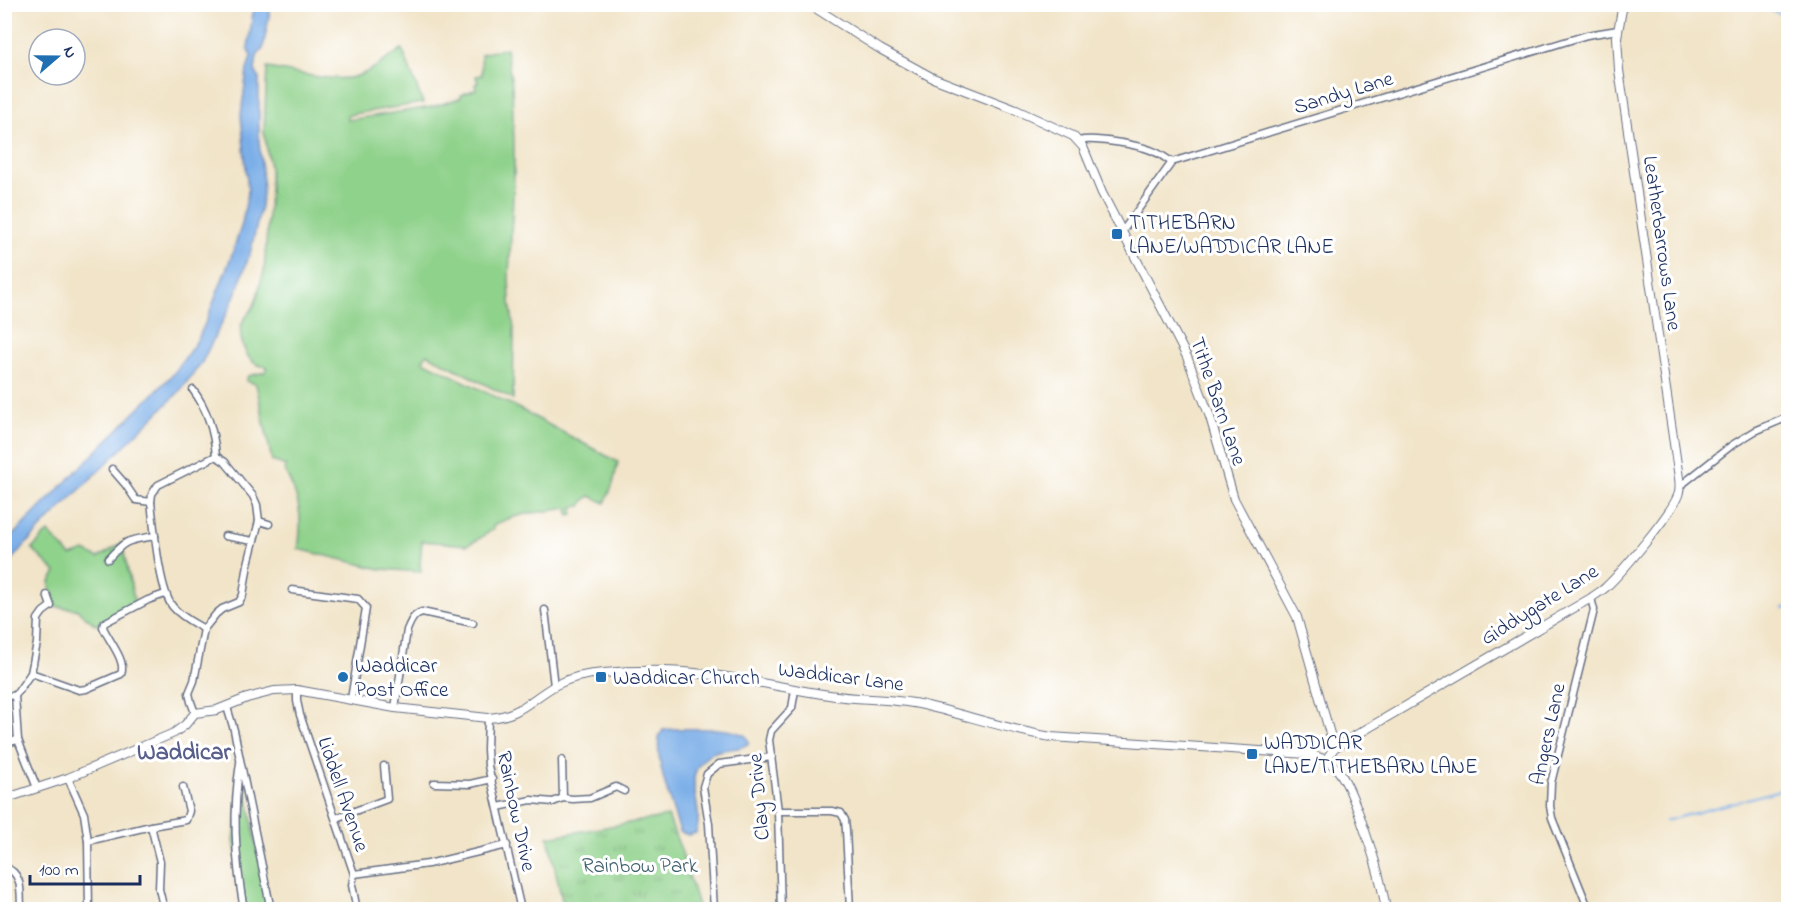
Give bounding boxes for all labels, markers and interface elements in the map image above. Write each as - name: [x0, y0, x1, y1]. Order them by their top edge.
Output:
- north arrow: [27, 27, 87, 87]
- text: N: [56, 43, 82, 62]
- street label: Sandy Lane: [1290, 64, 1398, 125]
- street label: Leatherbarrows Lane: [1634, 154, 1688, 333]
- place label: TITHEBARN LANE/WADDICAR LANE: [1129, 209, 1334, 263]
- marker: TITHEBARN LANE/WADDICAR LANE: [1110, 227, 1124, 241]
- street label: Tithe Barn Lane: [1181, 333, 1253, 470]
- street label: Giddygate Lane: [1475, 557, 1606, 656]
- place label: Waddicar Post Office: [355, 652, 449, 706]
- street label: Waddicar Lane: [776, 655, 906, 701]
- place label: Waddicar Church: [613, 664, 760, 694]
- marker: Waddicar Post Office: [336, 670, 350, 684]
- marker: Waddicar Church: [594, 670, 608, 684]
- street label: Angers Lane: [1524, 680, 1576, 789]
- place label: WADDICAR LANE/TITHEBARN LANE: [1264, 729, 1478, 783]
- street label: Liddell Avenue: [308, 733, 376, 857]
- district label: Waddicar: [137, 736, 232, 771]
- marker: WADDICAR LANE/TITHEBARN LANE: [1245, 747, 1259, 761]
- street label: Rainbow Drive: [488, 749, 543, 875]
- street label: Clay Drive: [741, 751, 781, 842]
- scale bar: [30, 848, 140, 886]
- park label: Rainbow Park: [582, 852, 699, 882]
- text: 100 m: [39, 858, 79, 884]

